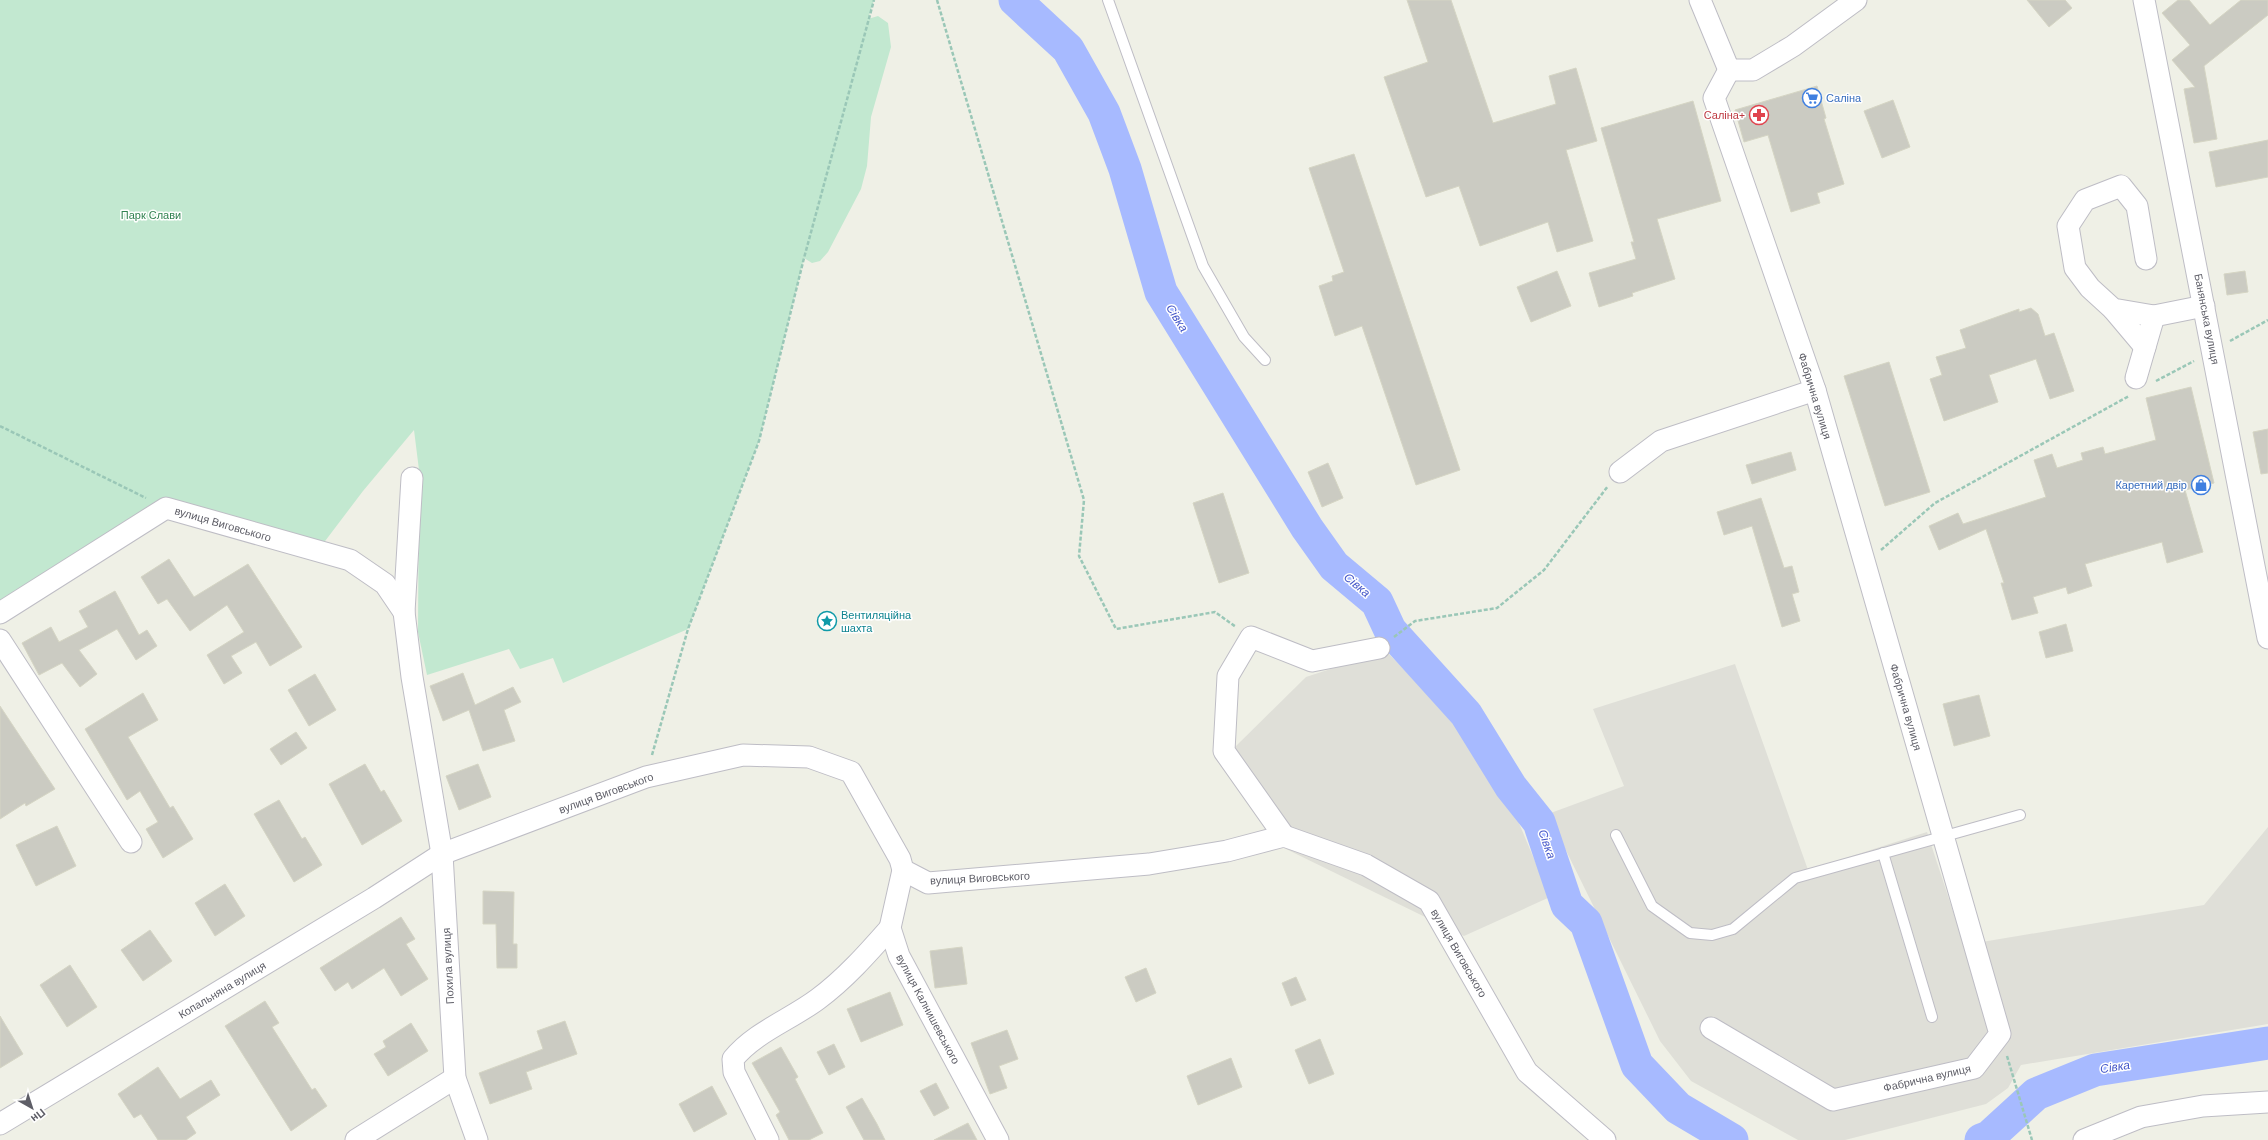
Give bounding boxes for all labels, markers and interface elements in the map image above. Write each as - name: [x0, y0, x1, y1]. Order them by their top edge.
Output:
- supermarket icon: Саліна: [1801, 87, 1823, 109]
- place label: Саліна: [1826, 91, 1862, 105]
- pharmacy icon: Саліна+: [1748, 104, 1770, 126]
- place label: Саліна+: [1704, 108, 1745, 122]
- park label: Парк Слави: [121, 208, 181, 222]
- street label: Банянська вулиця: [2191, 272, 2223, 366]
- water label: Сівка: [1162, 301, 1192, 335]
- street label: Фабрична вулиця: [1795, 351, 1835, 441]
- shop icon: Каретний двір: [2190, 474, 2212, 496]
- place label: Каретний двір: [2115, 478, 2187, 492]
- street label: вулиця Виговського: [173, 504, 273, 544]
- water label: Сівка: [1340, 569, 1374, 601]
- place label: Вентиляційна шахта: [841, 608, 912, 635]
- place icon: Вентиляційна шахта: [816, 610, 838, 632]
- street label: Фабрична вулиця: [1887, 662, 1925, 752]
- street label: вулиця Виговського: [557, 769, 655, 817]
- water label: Сівка: [1535, 827, 1560, 861]
- street label: вулиця Виговського: [930, 868, 1030, 888]
- street label: вулиця Виговського: [1428, 906, 1490, 1000]
- street label: Похила вулиця: [439, 927, 457, 1005]
- street label: вулиця Калнишевського: [893, 952, 963, 1066]
- street label: Копальняна вулиця: [176, 958, 268, 1022]
- water label: Сівка: [2099, 1057, 2131, 1077]
- street label: Фабрична вулиця: [1882, 1061, 1972, 1095]
- north arrow: [12, 1088, 52, 1128]
- text: Пн: [28, 1106, 48, 1126]

